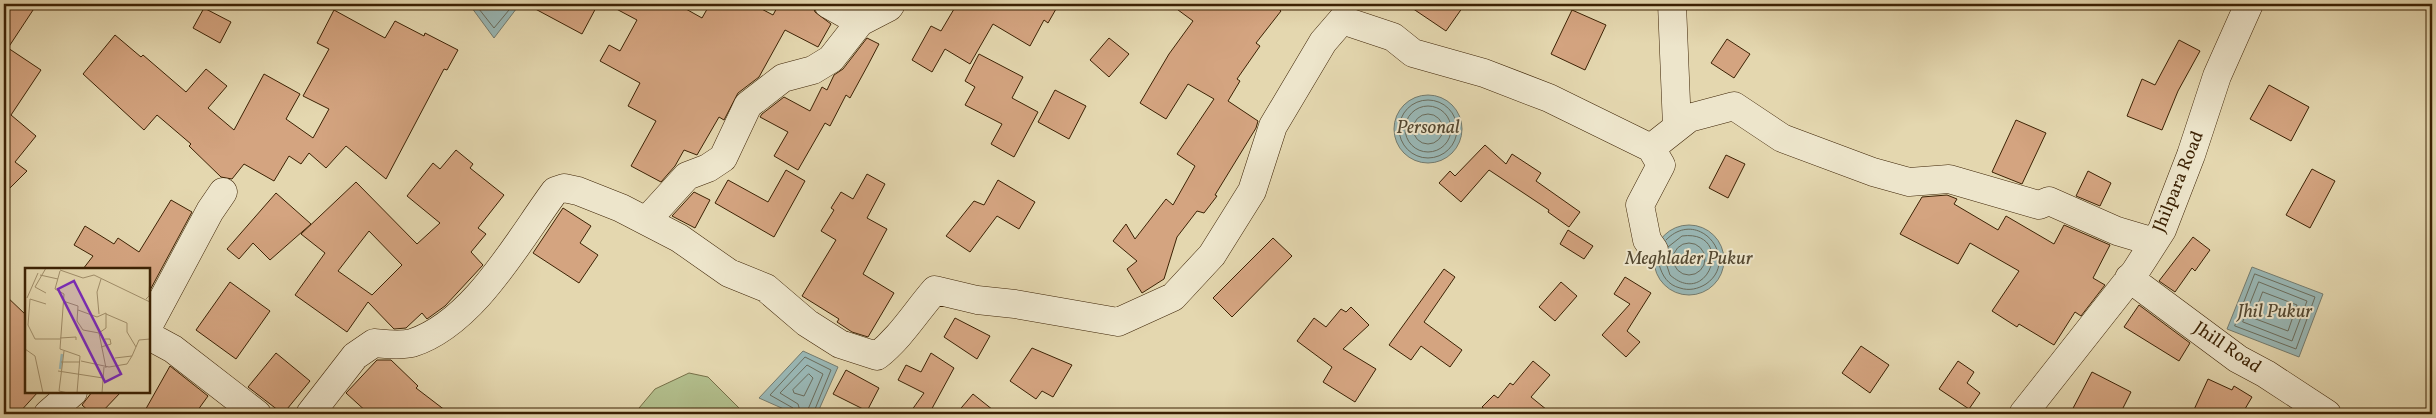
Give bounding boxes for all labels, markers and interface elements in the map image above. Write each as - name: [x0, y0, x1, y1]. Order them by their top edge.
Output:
- water label: Personal: [1396, 115, 1460, 141]
- street label: Jhilpara Road: [2147, 127, 2211, 237]
- water label: Meghlader Pukur: [1624, 246, 1754, 272]
- inset map: [25, 268, 150, 393]
- water label: Jhil Pukur: [2236, 299, 2313, 325]
- street label: Jhill Road: [2188, 316, 2266, 380]

